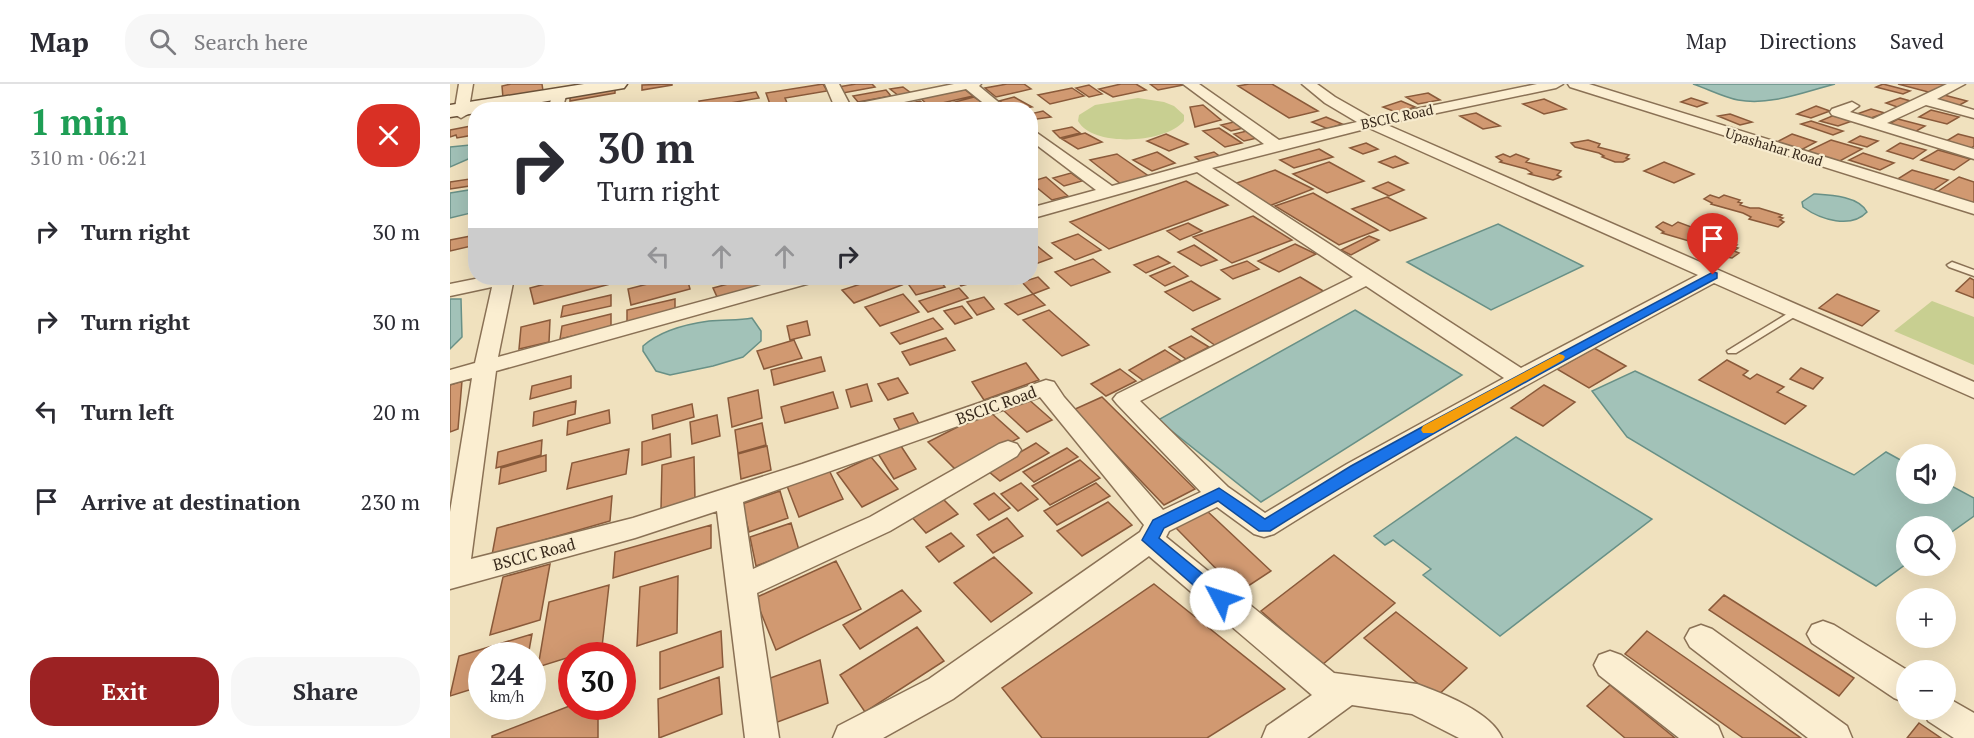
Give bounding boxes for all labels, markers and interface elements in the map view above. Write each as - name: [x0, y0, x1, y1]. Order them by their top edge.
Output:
- search box: [125, 14, 545, 68]
- text: Map: [30, 23, 89, 60]
- icon: search: [146, 25, 179, 58]
- text: Search here: [194, 27, 308, 56]
- text: Map: [1686, 27, 1727, 55]
- text: Directions: [1760, 27, 1857, 55]
- text: Saved: [1890, 27, 1944, 55]
- text: 1 min: [30, 98, 128, 145]
- street label: BSCIC Road: [1359, 100, 1435, 133]
- button: close: [357, 104, 420, 167]
- text: 30 m: [597, 119, 695, 175]
- street label: Upashahar Road: [1723, 123, 1825, 170]
- icon: right: [498, 126, 576, 204]
- text: 310 m · 06:21: [30, 144, 148, 171]
- text: Turn right: [597, 173, 720, 209]
- pin: [1687, 213, 1738, 275]
- icon: right: [30, 215, 63, 248]
- text: Turn right: [81, 217, 190, 246]
- text: 30 m: [372, 217, 420, 246]
- icon: arrive: [1696, 222, 1729, 255]
- icon: left: [642, 240, 675, 273]
- icon: ahead: [705, 240, 738, 273]
- icon: ahead: [768, 240, 801, 273]
- icon: right: [831, 240, 864, 273]
- icon: right: [30, 305, 63, 338]
- text: Turn right: [81, 307, 190, 336]
- text: 30 m: [372, 307, 420, 336]
- street label: BSCIC Road: [953, 380, 1039, 430]
- icon: left: [30, 395, 63, 428]
- text: Turn left: [81, 397, 174, 426]
- text: 20 m: [372, 397, 420, 426]
- map controls: [1896, 444, 1956, 720]
- button: sound: [1896, 444, 1956, 504]
- icon: arrive: [30, 485, 63, 518]
- text: Arrive at destination: [81, 487, 300, 516]
- text: 230 m: [360, 487, 420, 516]
- button: search: [1896, 516, 1956, 576]
- street label: BSCIC Road: [490, 532, 578, 576]
- position arrow: [1189, 567, 1253, 631]
- button: +: [1896, 588, 1956, 648]
- speed limit sign: 30: [558, 642, 636, 720]
- text: 24: [490, 654, 524, 694]
- button: Exit: [30, 657, 219, 726]
- button: Share: [231, 657, 420, 726]
- button: −: [1896, 660, 1956, 720]
- text: km/h: [490, 686, 524, 706]

